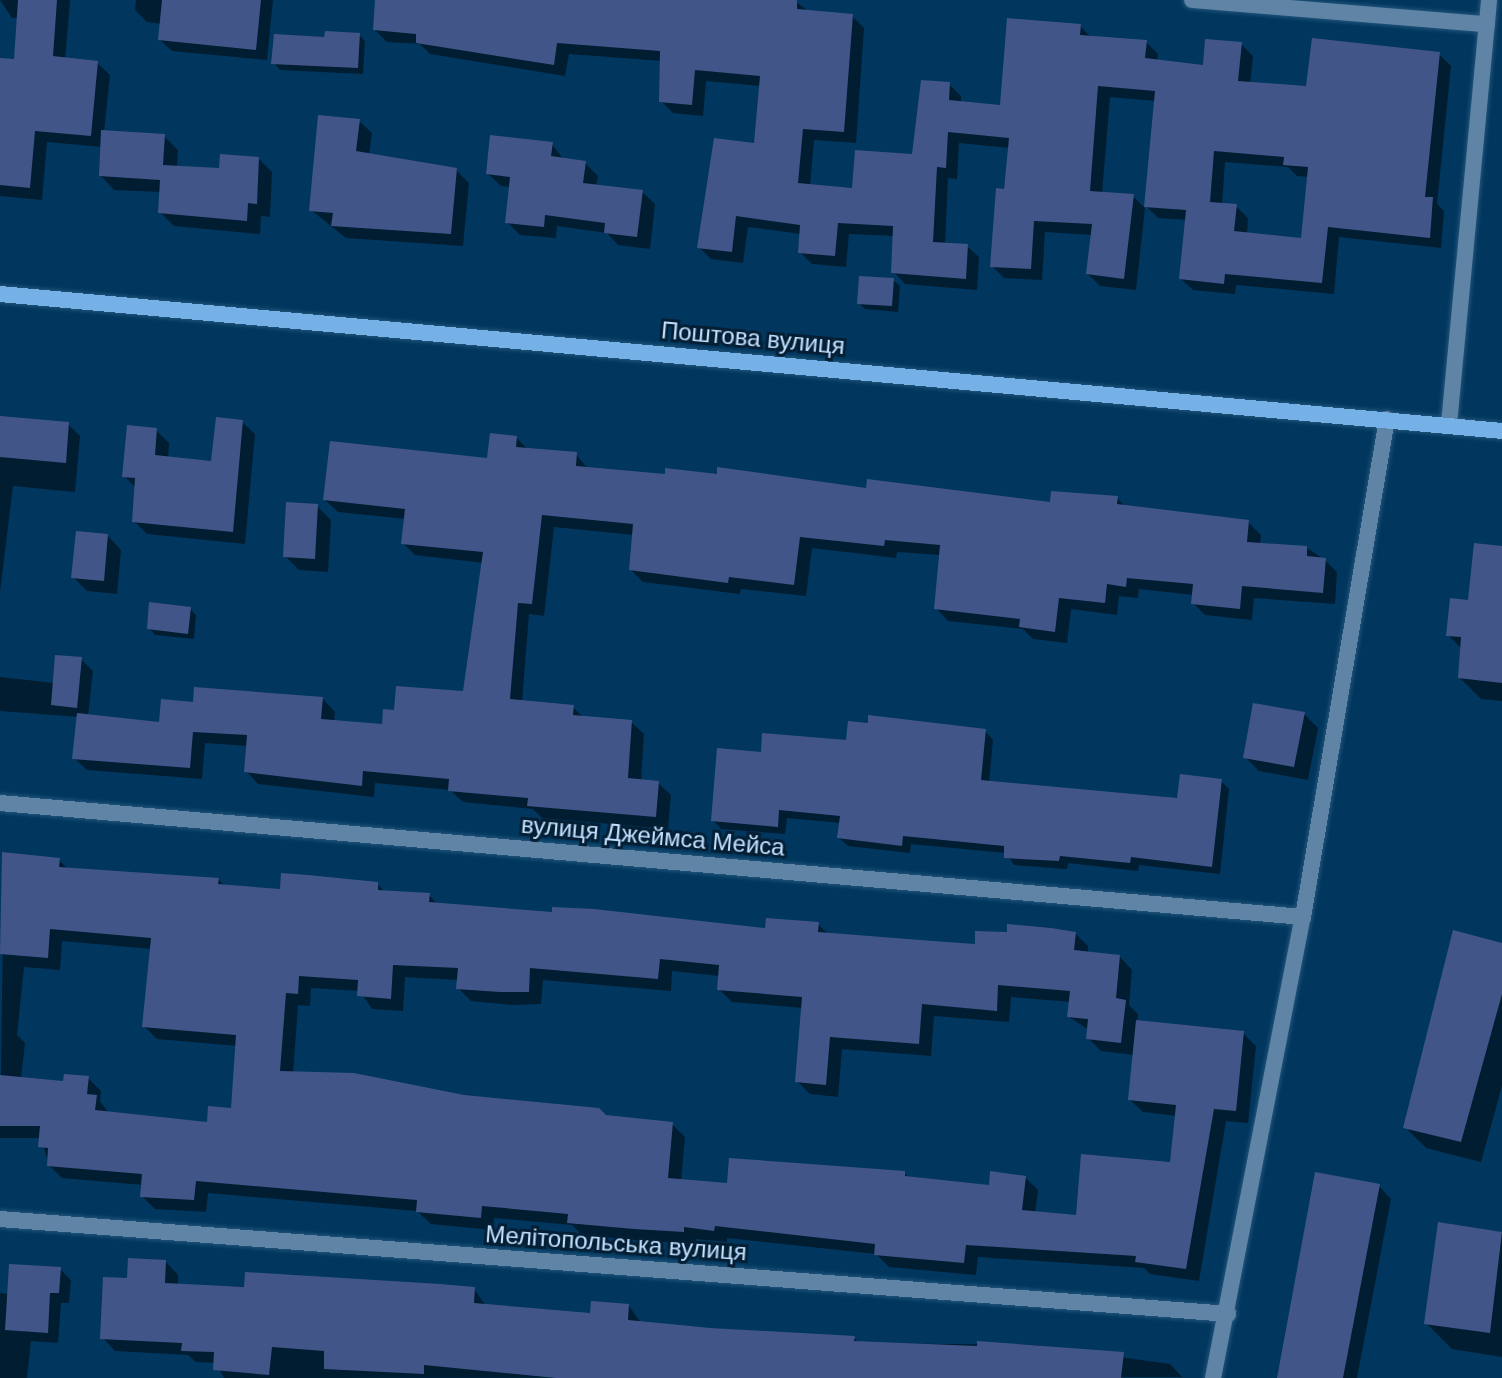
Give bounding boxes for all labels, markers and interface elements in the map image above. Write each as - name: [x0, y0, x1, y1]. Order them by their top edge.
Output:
- street label: Поштова вулиця: [660, 316, 846, 360]
- street label: вулиця Джеймса Мейса: [520, 810, 786, 862]
- street label: Мелітопольська вулиця: [484, 1219, 748, 1267]

